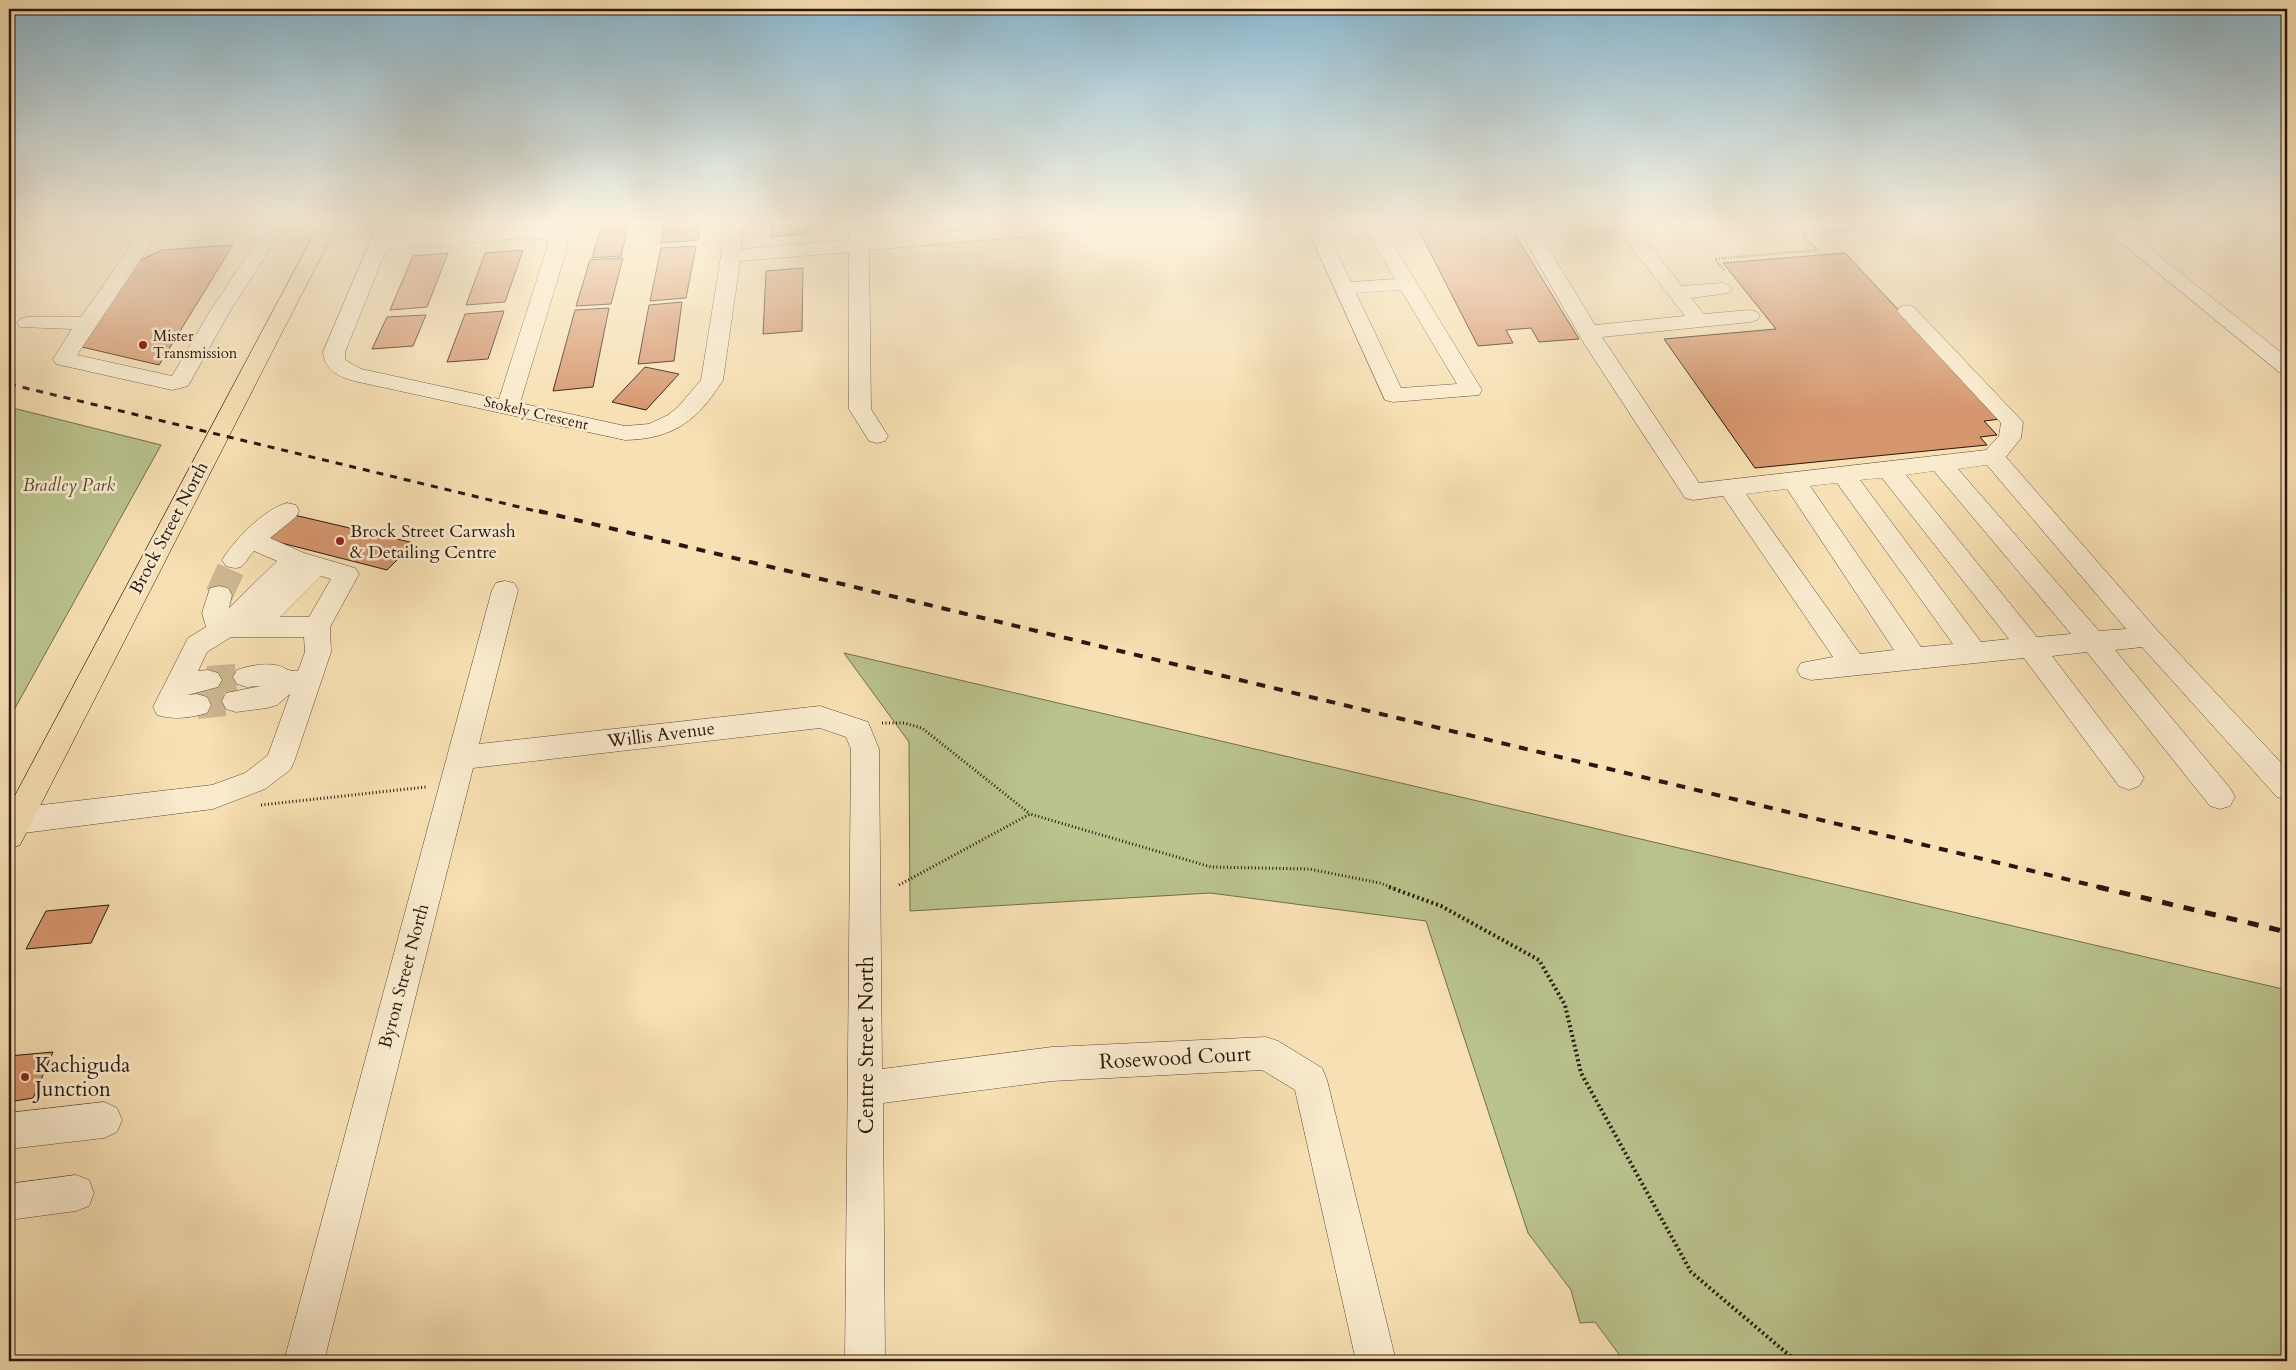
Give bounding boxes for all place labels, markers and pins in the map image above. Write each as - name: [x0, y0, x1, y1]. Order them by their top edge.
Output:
- place label: Mister Transmission: [153, 326, 238, 363]
- marker: Mister Transmission: [137, 339, 149, 351]
- place label: Brock Street Carwash & Detailing Centre: [350, 519, 516, 565]
- marker: Brock Street Carwash & Detailing Centre: [334, 535, 346, 547]
- place label: Kachiguda Junction: [32, 1051, 130, 1104]
- marker: Kachiguda Junction: [19, 1071, 31, 1083]

